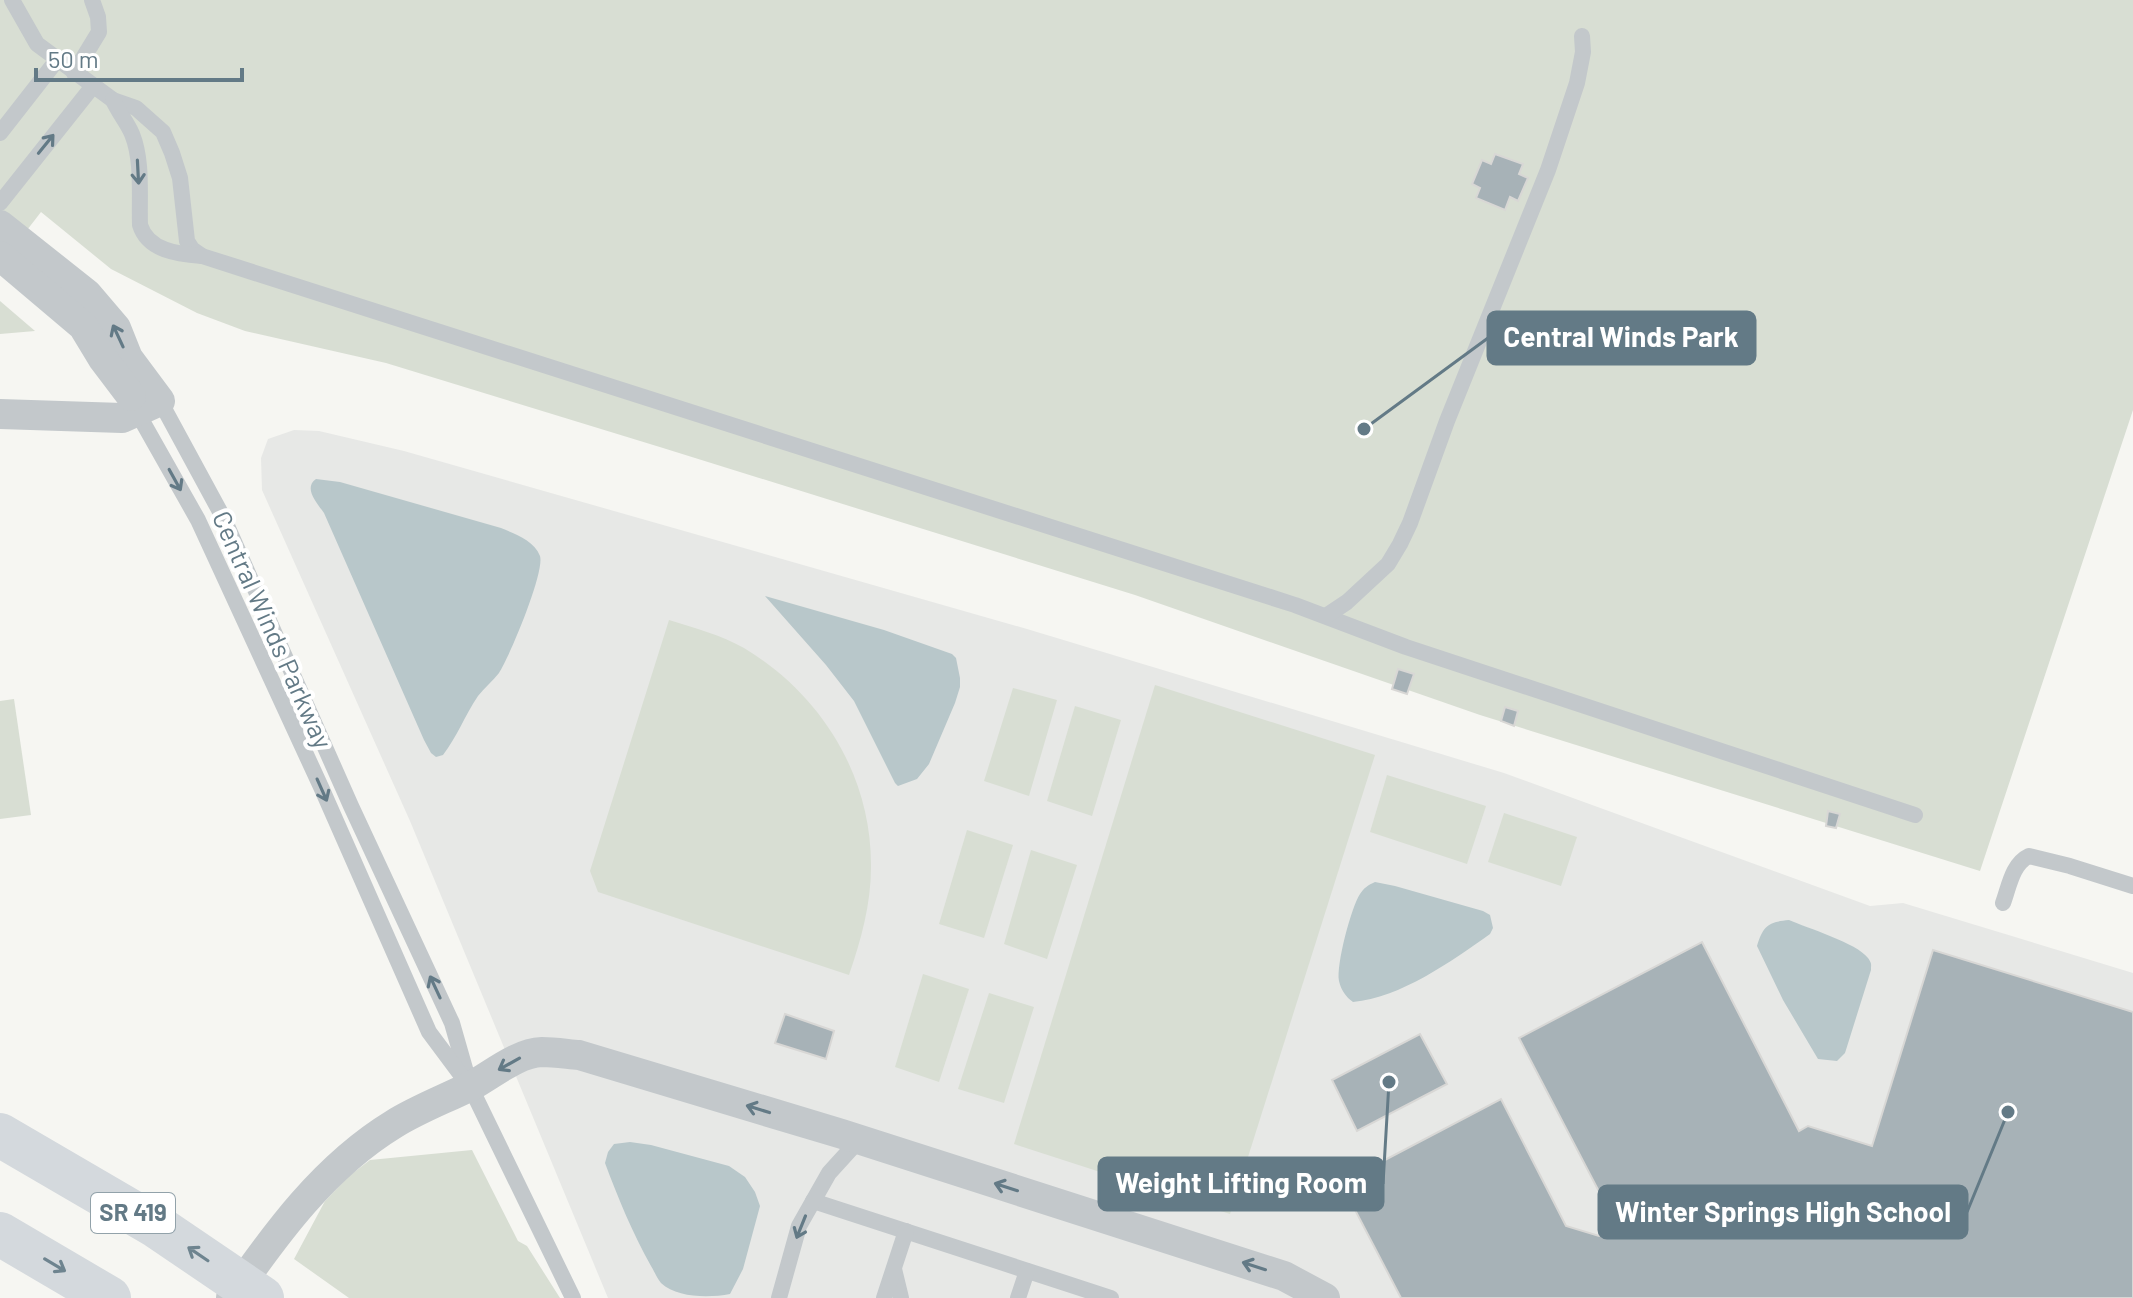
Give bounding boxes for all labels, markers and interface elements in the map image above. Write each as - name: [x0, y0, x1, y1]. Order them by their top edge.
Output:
- scale bar: [36, 32, 242, 82]
- text: 50 m: [48, 44, 99, 73]
- one-way arrow: [37, 134, 55, 155]
- one-way arrow: [131, 158, 146, 185]
- callout: Central Winds Park: [1488, 312, 1755, 364]
- text: Central Winds Park: [1503, 319, 1739, 353]
- one-way arrow: [110, 324, 125, 348]
- one-way arrow: [168, 467, 183, 491]
- street label: Central Winds Parkway: [207, 506, 340, 753]
- one-way arrow: [316, 777, 331, 802]
- one-way arrow: [427, 975, 442, 999]
- one-way arrow: [498, 1057, 521, 1073]
- one-way arrow: [746, 1101, 772, 1116]
- callout: Weight Lifting Room: [1099, 1158, 1383, 1210]
- text: Weight Lifting Room: [1115, 1165, 1367, 1199]
- one-way arrow: [994, 1179, 1020, 1194]
- callout: Winter Springs High School: [1599, 1186, 1967, 1238]
- road number: SR 419: [91, 1193, 175, 1233]
- text: Winter Springs High School: [1615, 1194, 1951, 1228]
- one-way arrow: [792, 1214, 807, 1239]
- one-way arrow: [187, 1246, 210, 1262]
- one-way arrow: [43, 1258, 66, 1274]
- one-way arrow: [1241, 1258, 1266, 1273]

